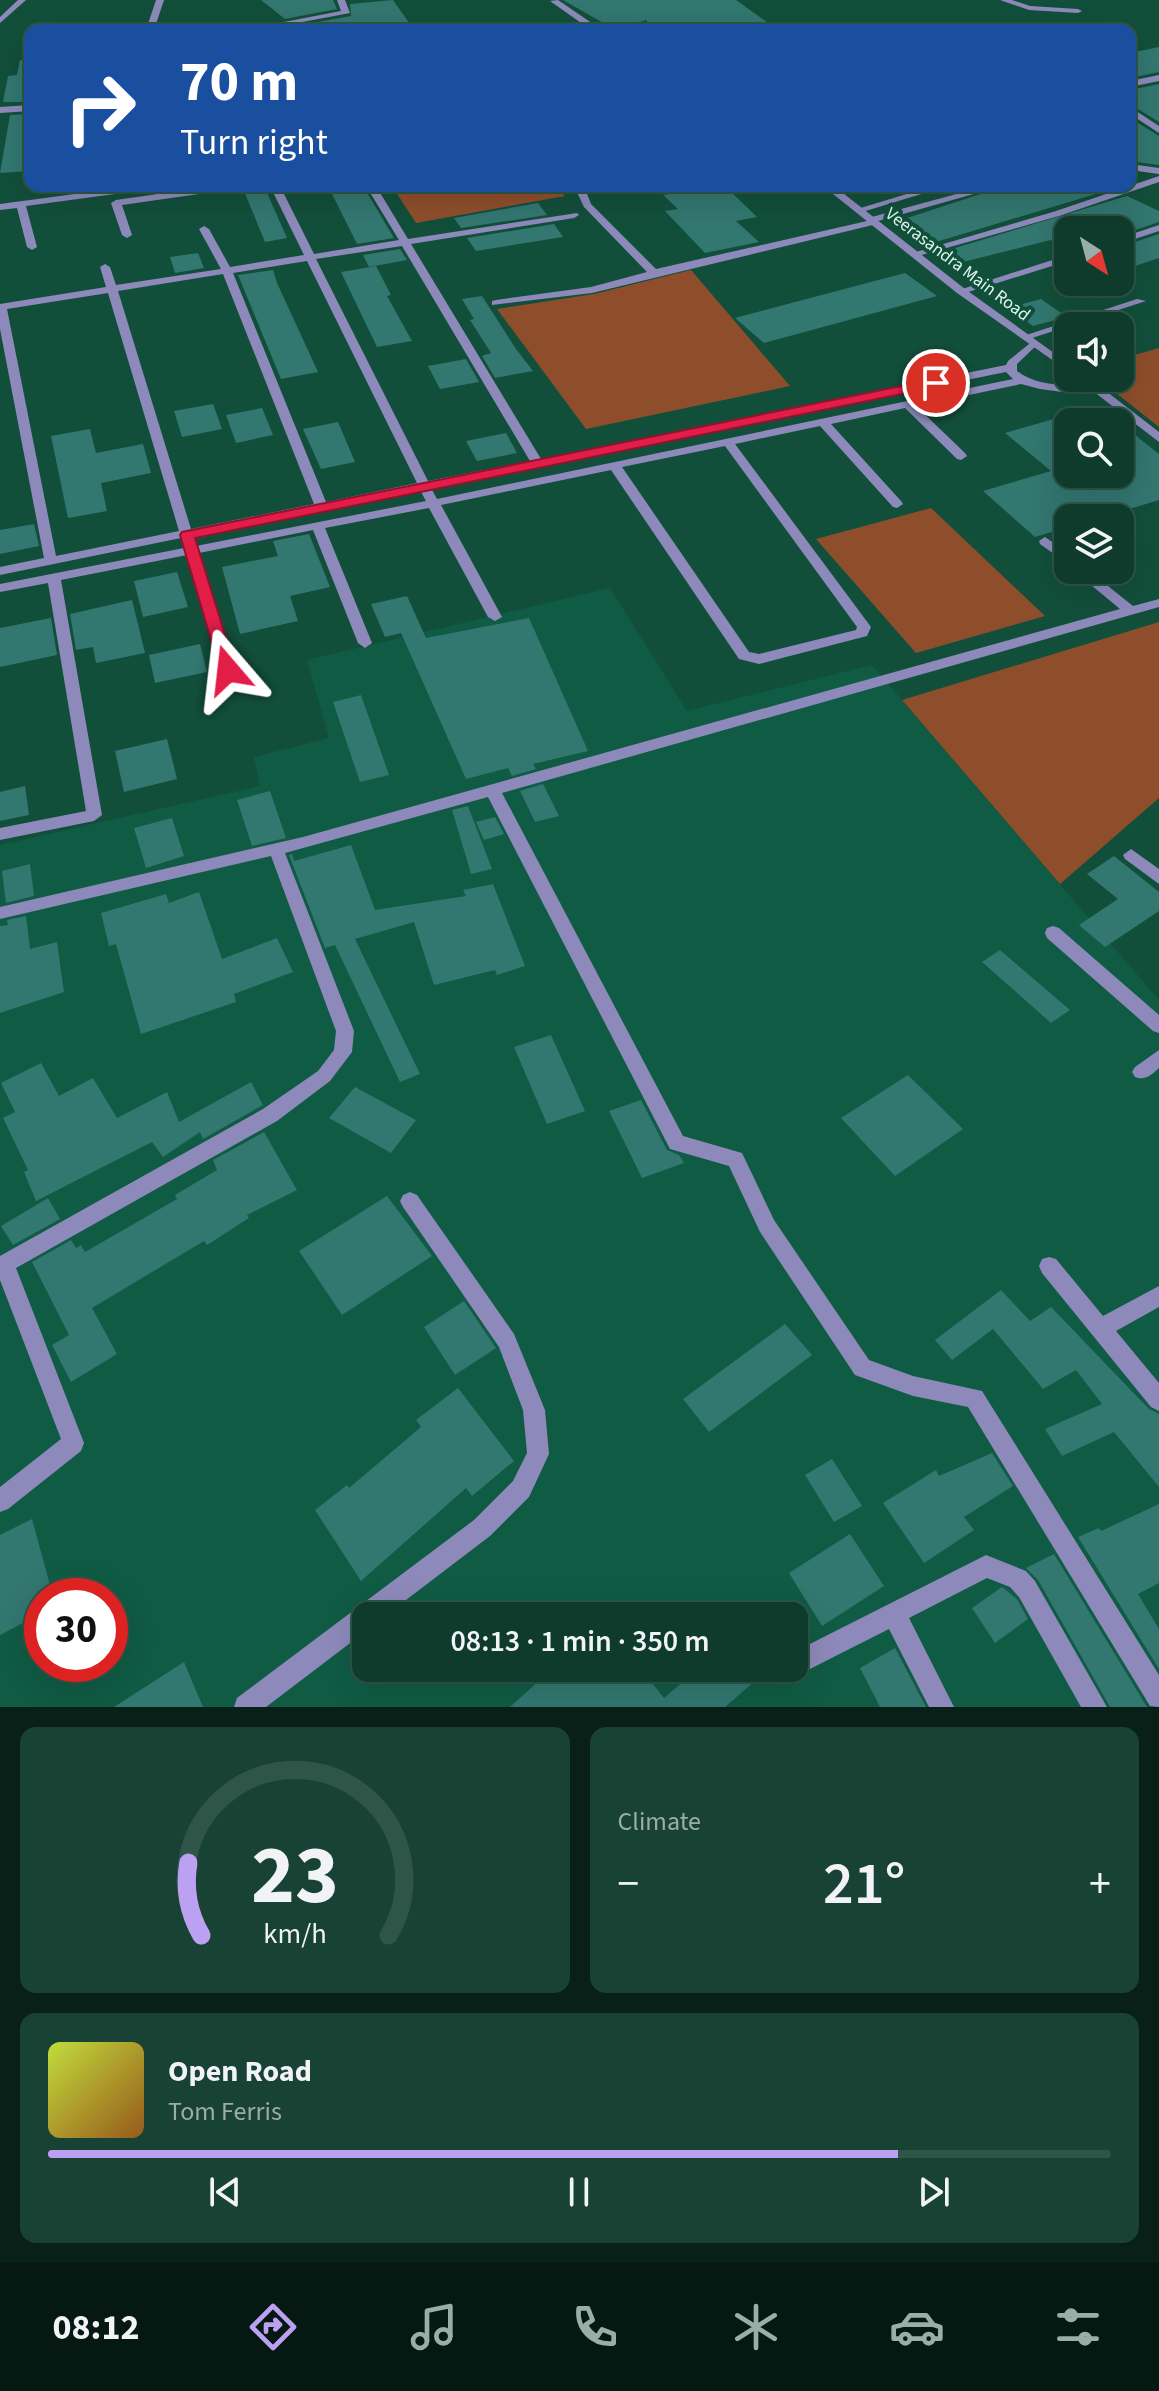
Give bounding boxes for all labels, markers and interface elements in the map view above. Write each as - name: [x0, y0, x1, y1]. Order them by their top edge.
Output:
- text: 70 m: [180, 43, 298, 122]
- icon: right: [48, 56, 152, 160]
- text: Turn right: [180, 117, 328, 168]
- street label: Veerasandra Main Road: [880, 202, 1035, 327]
- north arrow: [1054, 216, 1134, 296]
- map controls: [1054, 216, 1134, 584]
- button: sound: [1054, 312, 1134, 392]
- pin: [902, 349, 970, 417]
- icon: arrive: [914, 361, 958, 405]
- button: search: [1054, 408, 1134, 488]
- button: layers: [1054, 504, 1134, 584]
- position arrow: [186, 628, 270, 712]
- speed limit sign: 30: [24, 1578, 128, 1682]
- text: 08:13 · 1 min · 350 m: [450, 1620, 710, 1663]
- text: Climate: [618, 1803, 701, 1840]
- text: 23: [251, 1817, 339, 1935]
- text: 21°: [823, 1842, 905, 1927]
- text: −: [618, 1853, 639, 1916]
- text: +: [1089, 1853, 1111, 1916]
- text: km/h: [263, 1914, 326, 1954]
- text: Open Road: [168, 2050, 312, 2093]
- text: Tom Ferris: [168, 2093, 282, 2130]
- icon: previous: [203, 2170, 247, 2214]
- icon: pause: [557, 2170, 601, 2214]
- icon: next: [912, 2170, 956, 2214]
- icon: directions: [245, 2299, 301, 2355]
- icon: music: [406, 2299, 462, 2355]
- icon: phone: [567, 2299, 623, 2355]
- icon: climate: [728, 2299, 784, 2355]
- icon: car: [889, 2299, 945, 2355]
- icon: filters: [1050, 2299, 1106, 2355]
- text: 08:12: [53, 2302, 139, 2353]

